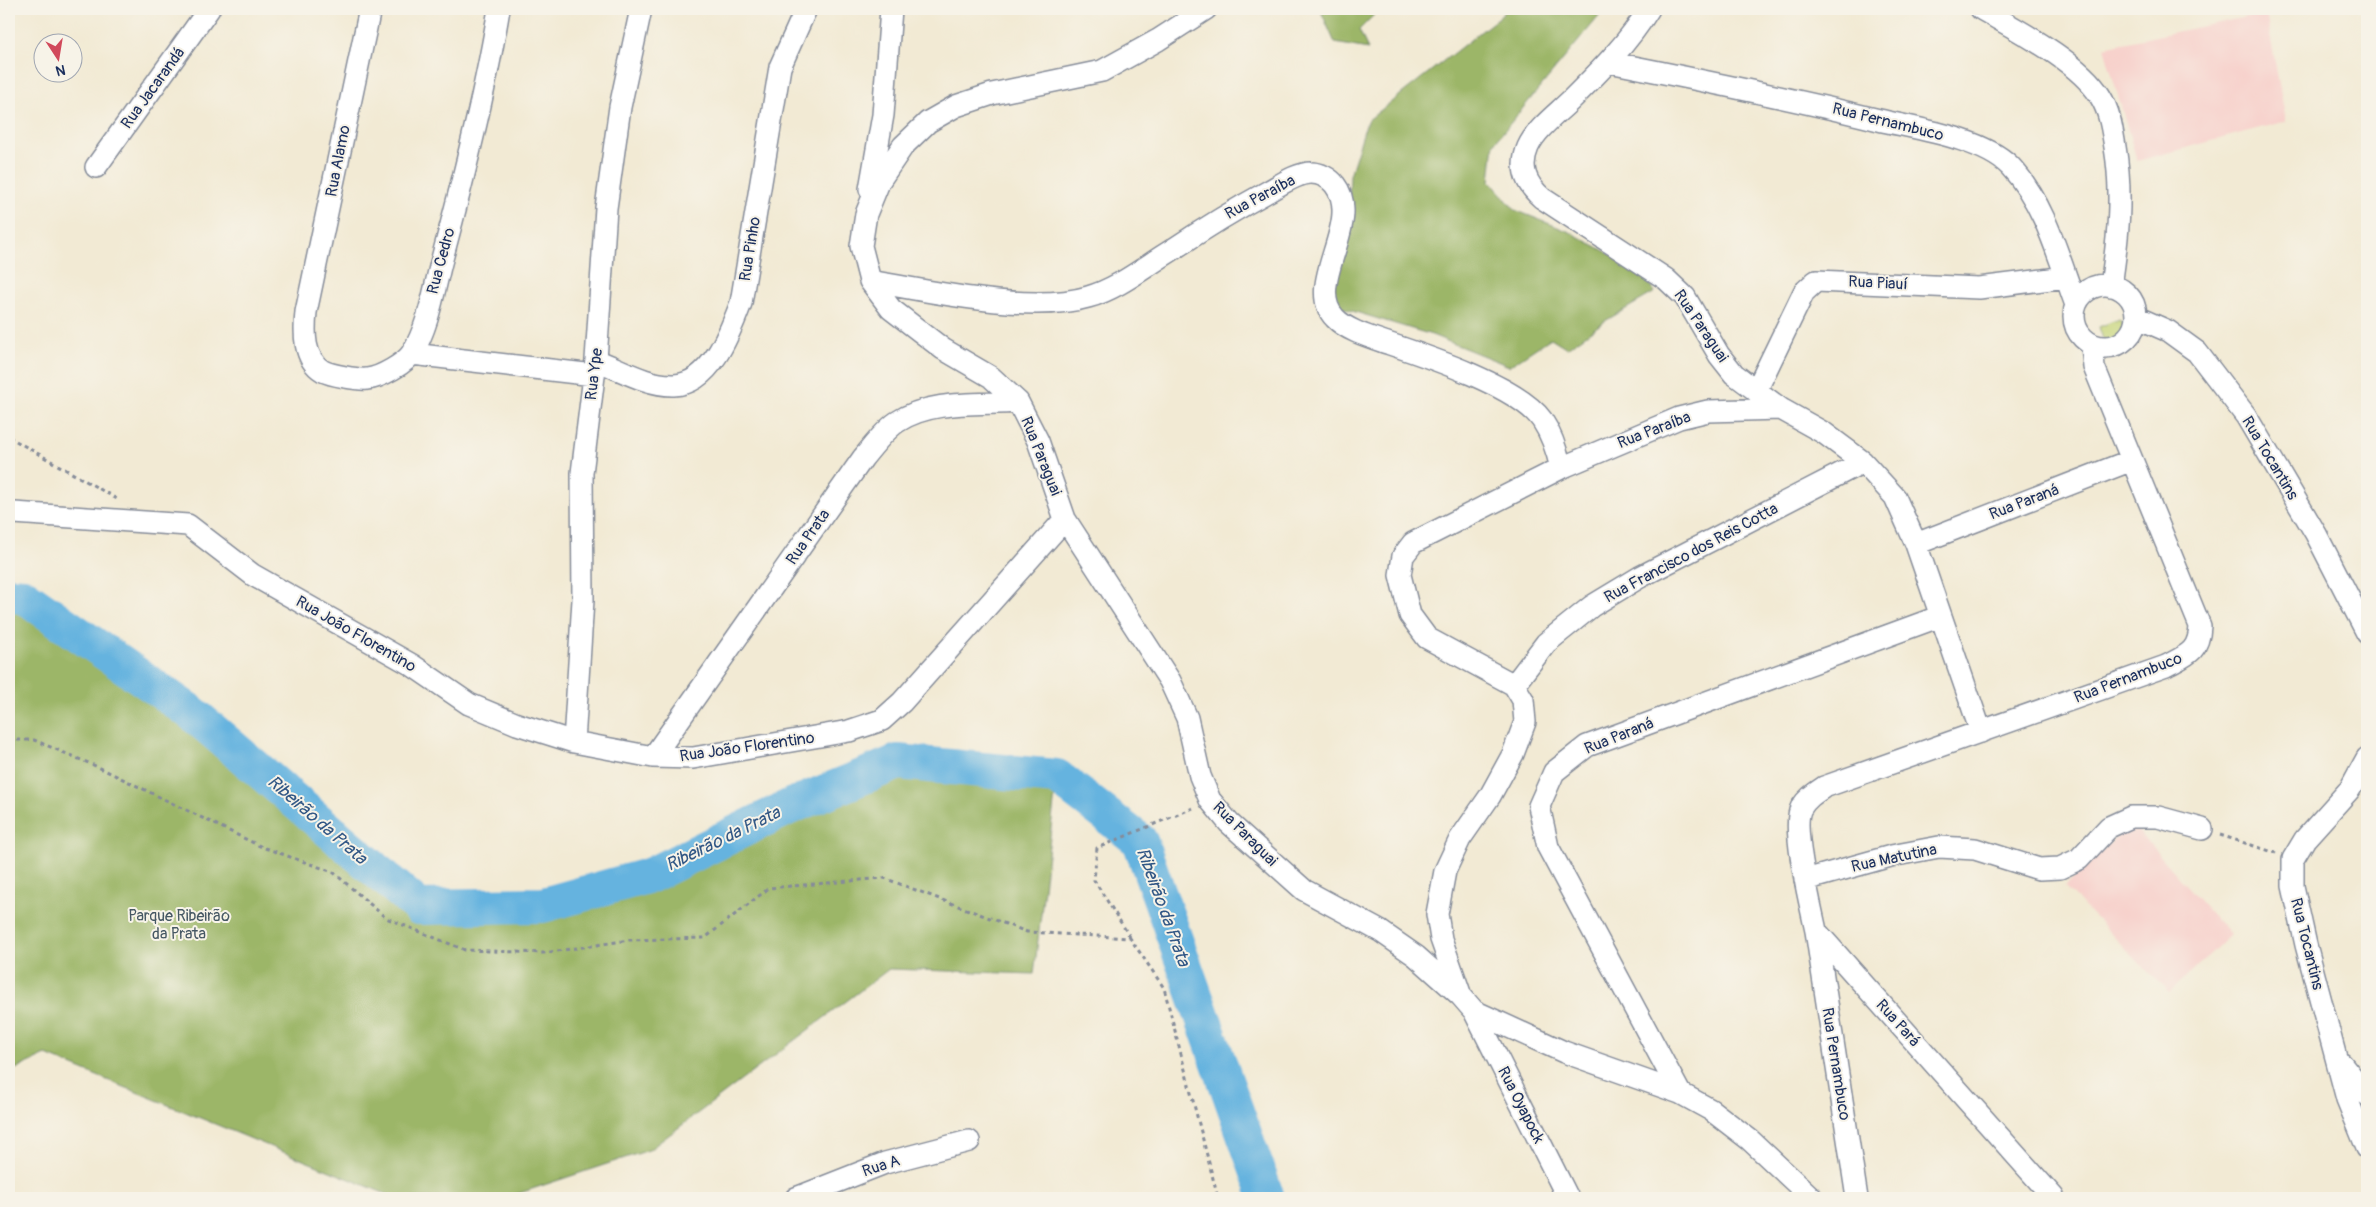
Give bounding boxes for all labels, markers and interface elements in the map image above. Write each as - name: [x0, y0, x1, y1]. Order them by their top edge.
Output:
- north arrow: [32, 32, 82, 82]
- street label: Rua Jacarandá: [117, 43, 189, 133]
- text: N: [54, 61, 67, 80]
- street label: Rua Pernambuco: [1830, 99, 1946, 146]
- street label: Rua Alamo: [321, 123, 355, 199]
- street label: Rua Paraíba: [1221, 170, 1299, 224]
- street label: Rua Pinho: [735, 215, 765, 283]
- street label: Rua Cedro: [423, 225, 460, 296]
- street label: Rua Piauí: [1848, 271, 1908, 295]
- street label: Rua Paraguai: [1669, 286, 1733, 366]
- street label: Rua Ype: [581, 347, 607, 401]
- street label: Rua Paraíba: [1615, 407, 1693, 453]
- street label: Rua Tocantins: [2237, 413, 2303, 503]
- street label: Rua Paraguai: [1016, 414, 1066, 499]
- street label: Rua Paraná: [1986, 480, 2062, 524]
- street label: Rua Francisco dos Reis Cotta: [1601, 499, 1781, 607]
- street label: Rua Prata: [782, 505, 834, 569]
- street label: Rua João Florentino: [292, 591, 420, 677]
- street label: Rua Pernambuco: [2071, 648, 2185, 708]
- street label: Rua Paraná: [1581, 713, 1657, 759]
- street label: Rua João Florentino: [678, 728, 816, 766]
- water label: Ribeirão da Prata: [263, 771, 373, 871]
- street label: Rua Paraguai: [1208, 797, 1282, 871]
- water label: Ribeirão da Prata: [662, 801, 785, 877]
- street label: Rua Matutina: [1849, 839, 1939, 877]
- water label: Ribeirão da Prata: [1131, 845, 1196, 971]
- street label: Rua Tocantins: [2286, 896, 2328, 992]
- park label: Parque Ribeirão da Prata: [128, 906, 230, 944]
- street label: Rua Pará: [1871, 995, 1925, 1051]
- street label: Rua Pernambuco: [1817, 1006, 1855, 1122]
- street label: Rua Oyapock: [1493, 1063, 1549, 1147]
- street label: Rua A: [860, 1151, 902, 1181]

